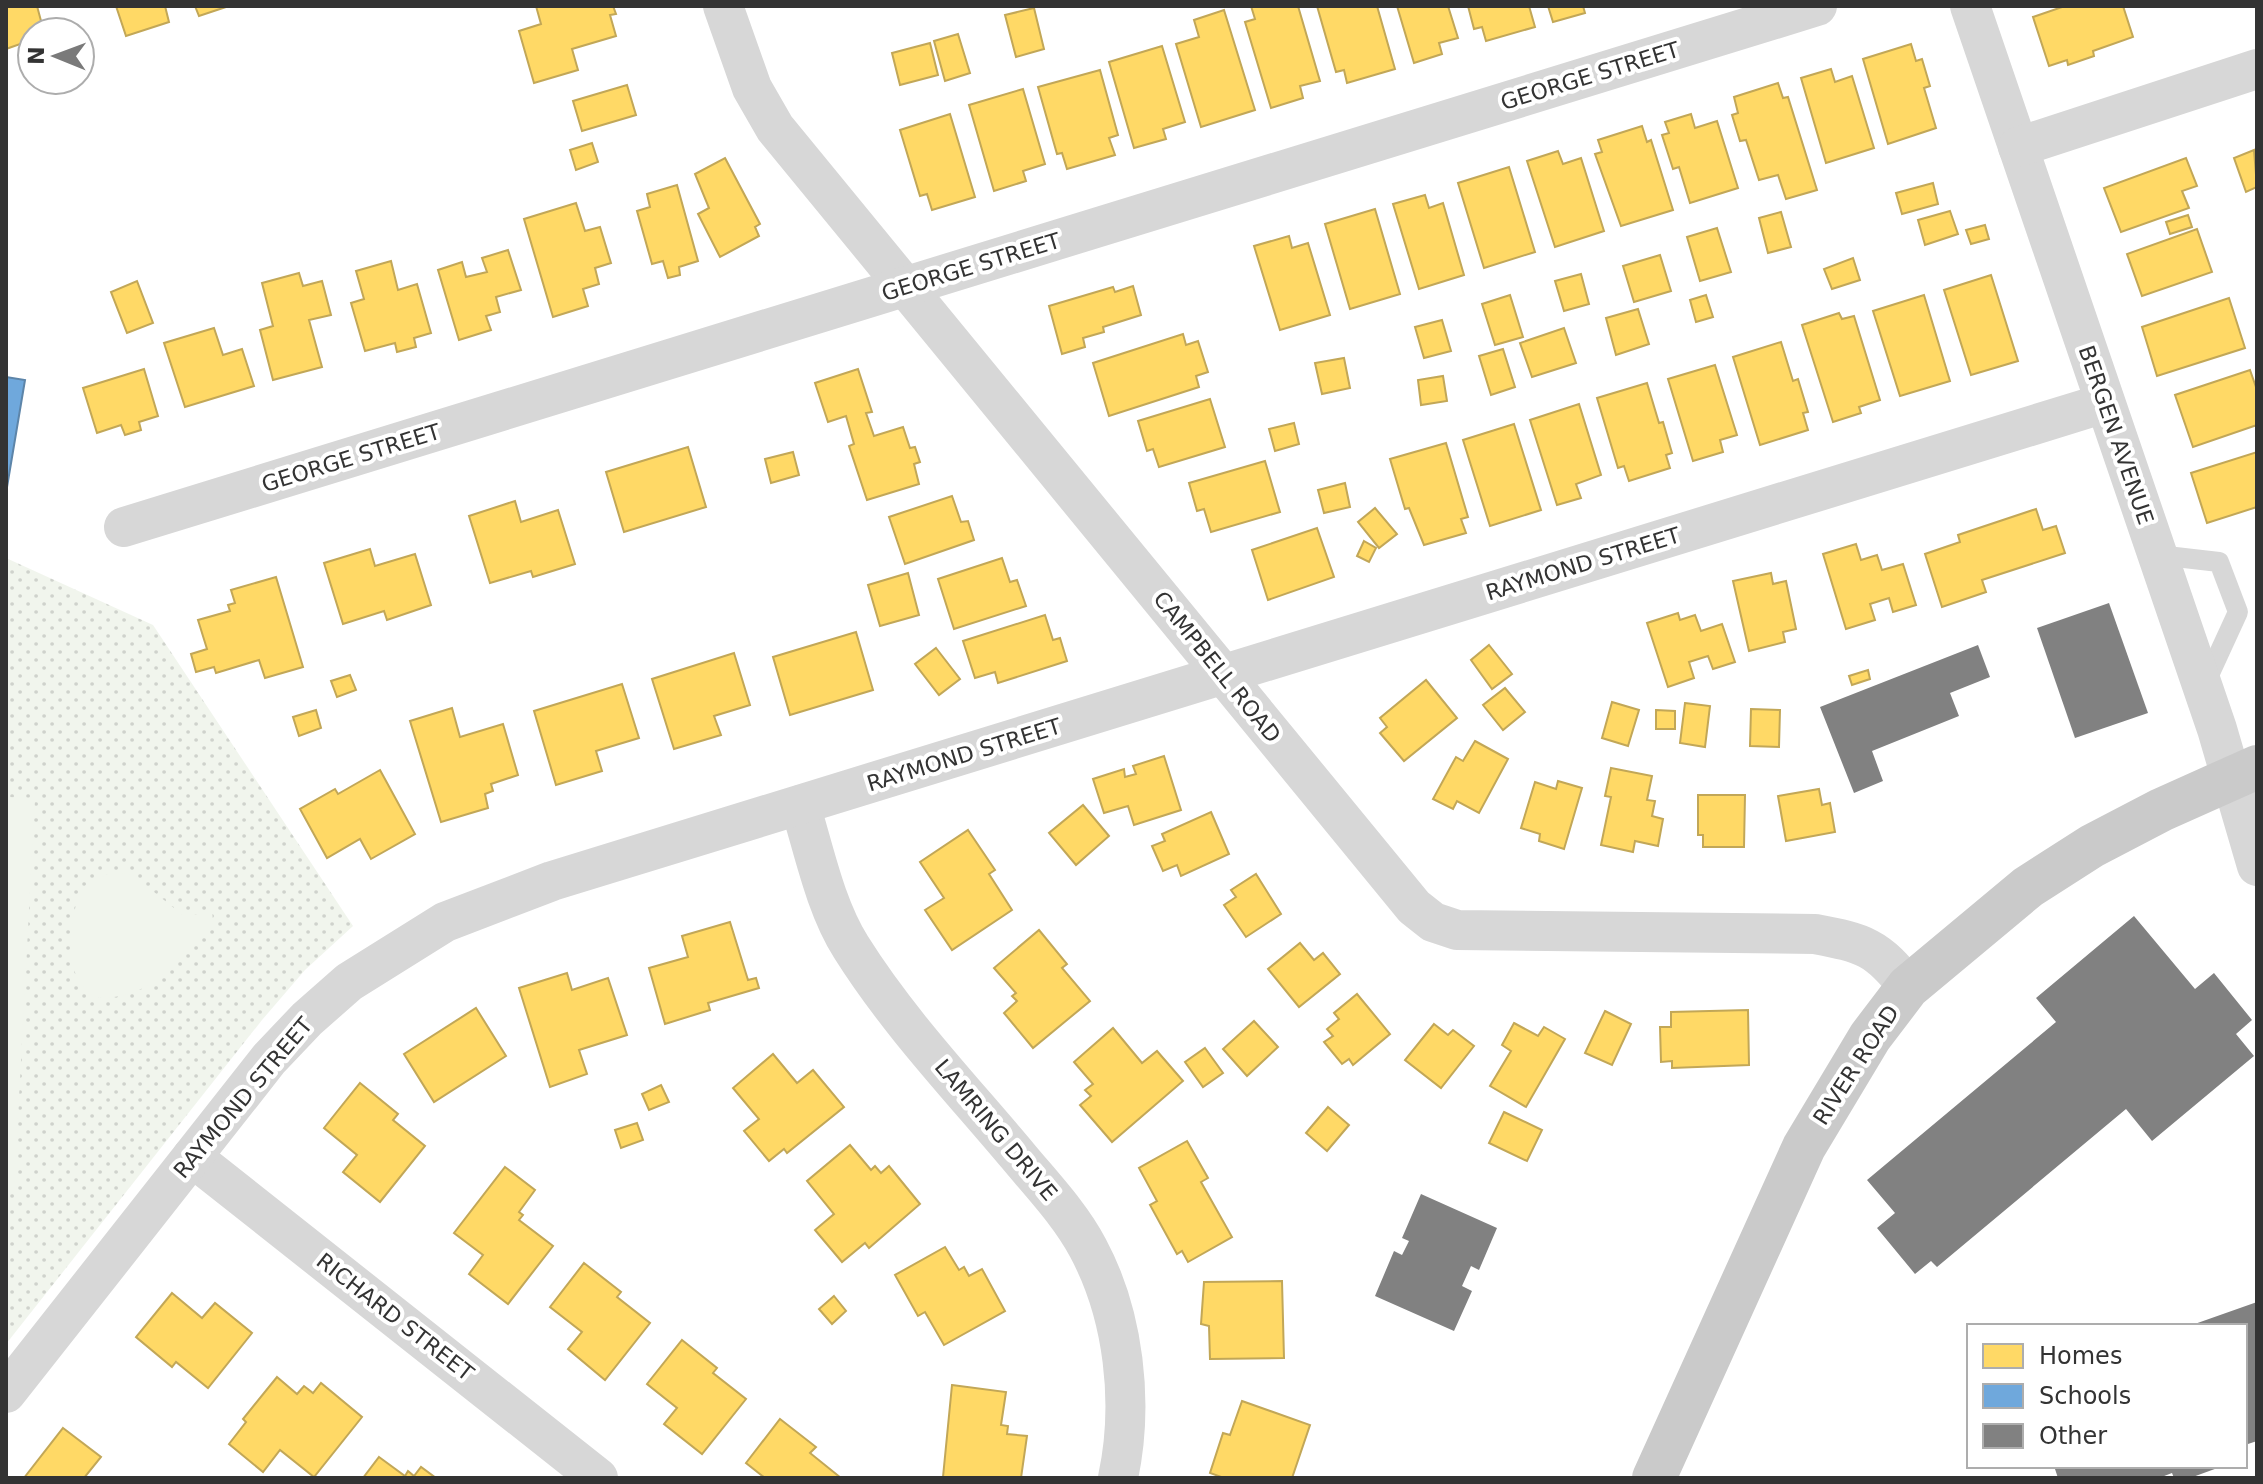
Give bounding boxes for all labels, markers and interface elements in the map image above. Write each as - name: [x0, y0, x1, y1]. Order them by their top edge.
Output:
- north arrow: [16, 16, 96, 96]
- street label: GEORGE STREET: [1498, 37, 1683, 115]
- text: N: [24, 46, 49, 65]
- street label: GEORGE STREET: [879, 228, 1064, 306]
- street label: BERGEN AVENUE: [2074, 342, 2158, 528]
- street label: GEORGE STREET: [259, 419, 444, 497]
- street label: RAYMOND STREET: [1483, 522, 1684, 605]
- street label: CAMPBELL ROAD: [1148, 586, 1286, 748]
- street label: RAYMOND STREET: [864, 713, 1065, 796]
- street label: RIVER ROAD: [1808, 1001, 1904, 1129]
- street label: RAYMOND STREET: [169, 1012, 318, 1183]
- street label: LAMRING DRIVE: [930, 1054, 1062, 1206]
- street label: RICHARD STREET: [312, 1248, 479, 1386]
- legend: [1967, 1324, 2247, 1468]
- text: Homes: [2039, 1342, 2122, 1370]
- text: Schools: [2039, 1382, 2131, 1410]
- text: Other: [2039, 1422, 2107, 1450]

